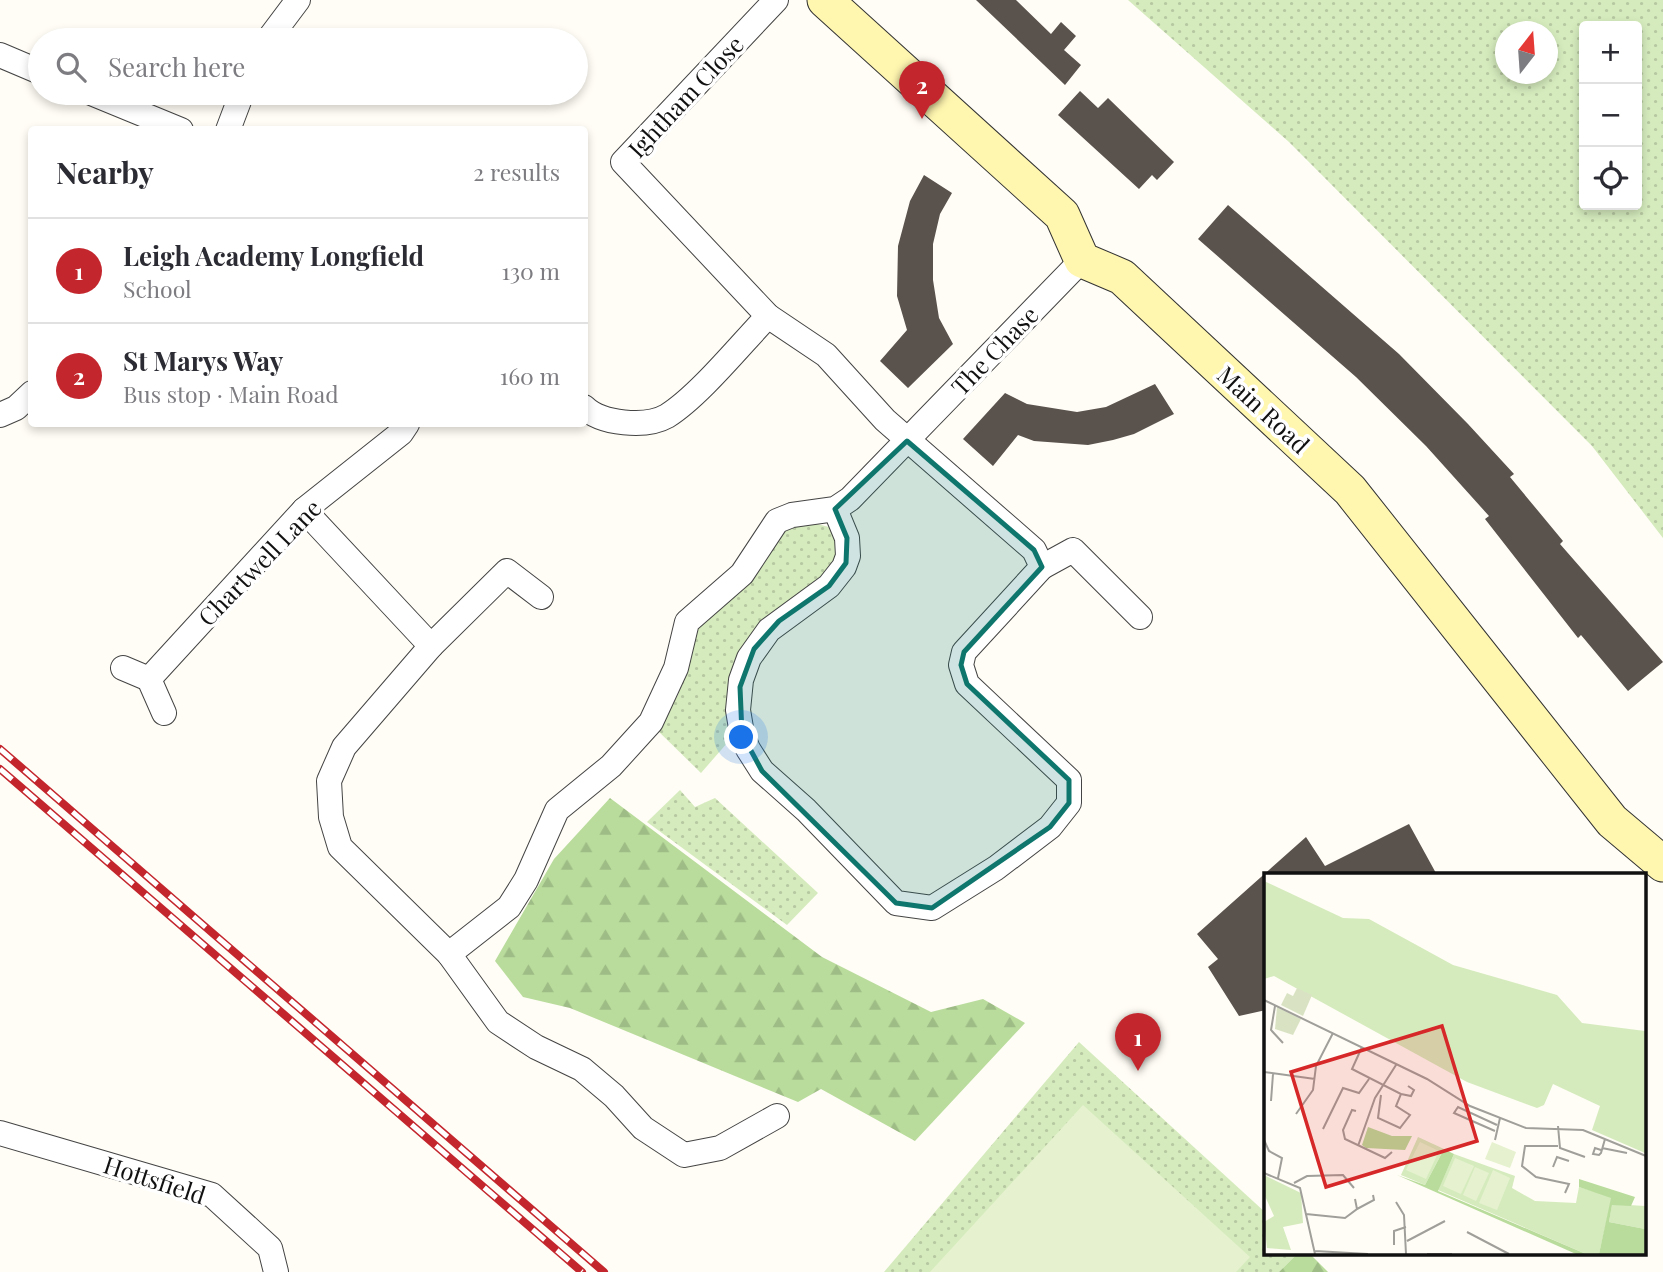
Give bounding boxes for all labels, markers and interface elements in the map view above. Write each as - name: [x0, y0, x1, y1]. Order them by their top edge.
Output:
- north arrow: [1495, 21, 1558, 84]
- map controls: [1579, 21, 1642, 210]
- button: +: [1579, 21, 1642, 84]
- search box: [28, 28, 588, 105]
- street label: Ightham Close: [620, 28, 750, 164]
- icon: search: [52, 48, 90, 86]
- text: Search here: [108, 49, 245, 84]
- pin: 2: [899, 61, 945, 119]
- button: −: [1579, 84, 1642, 147]
- button: locate: [1579, 147, 1642, 210]
- text: Nearby: [56, 152, 154, 192]
- text: 2 results: [473, 156, 560, 187]
- text: Leigh Academy Longfield: [123, 238, 424, 273]
- text: 1: [75, 255, 83, 286]
- text: 130 m: [502, 255, 560, 286]
- text: School: [123, 273, 192, 304]
- street label: The Chase: [943, 298, 1045, 402]
- text: St Marys Way: [123, 343, 283, 378]
- street label: Main Road: [1211, 358, 1317, 460]
- text: 2: [73, 360, 85, 391]
- text: 160 m: [500, 360, 560, 391]
- text: Bus stop · Main Road: [123, 378, 339, 409]
- street label: Chartwell Lane: [190, 492, 328, 632]
- your location: [724, 720, 758, 754]
- inset map: [1264, 873, 1646, 1254]
- pin: 1: [1115, 1013, 1161, 1071]
- street label: Hottsfield: [100, 1148, 210, 1210]

